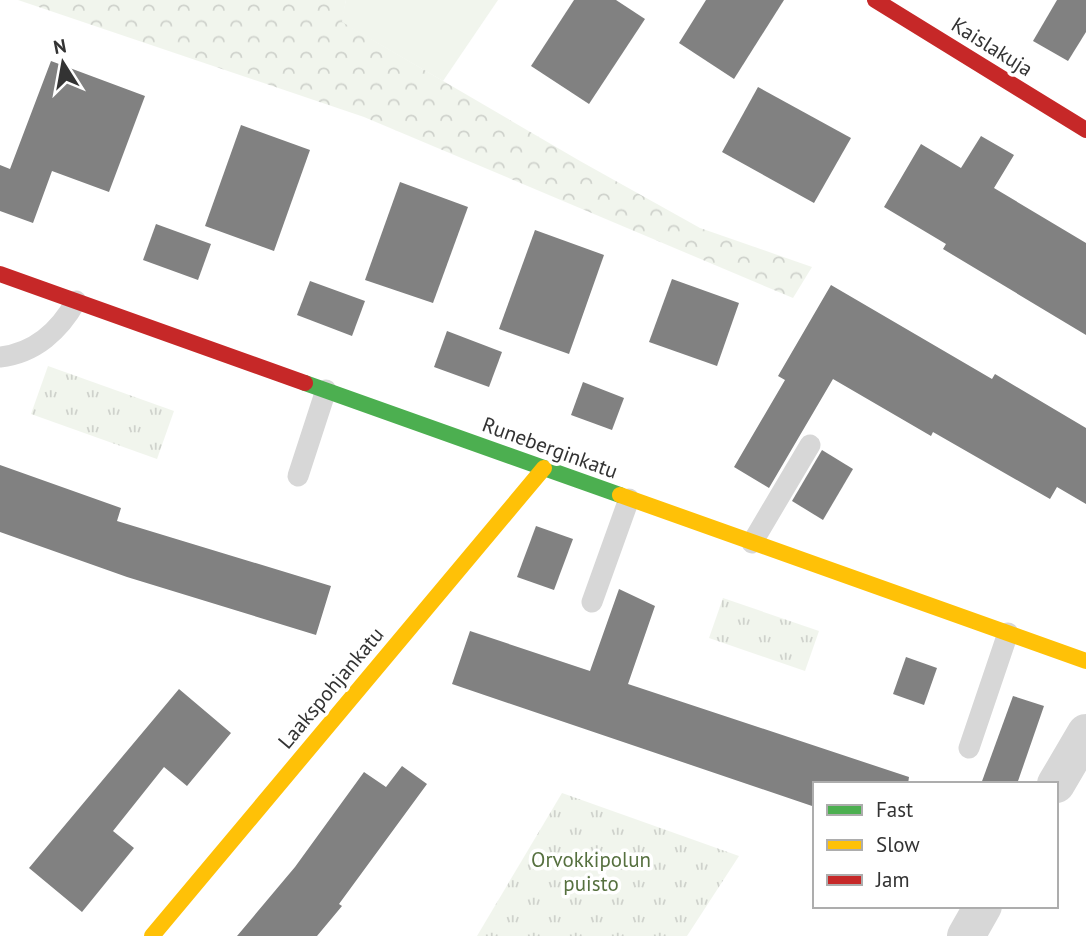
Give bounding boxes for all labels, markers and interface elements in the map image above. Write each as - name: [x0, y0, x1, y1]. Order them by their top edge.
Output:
- street label: Kaislakuja: [946, 11, 1038, 82]
- north arrow: [28, 28, 98, 98]
- text: N: [51, 33, 68, 59]
- street label: Runeberginkatu: [479, 411, 622, 485]
- street label: Laakspohjankatu: [272, 621, 389, 754]
- legend: [813, 782, 1058, 908]
- text: Fast: [876, 796, 913, 823]
- text: Slow: [876, 831, 920, 858]
- park label: Orvokkipolun puisto: [531, 846, 651, 897]
- text: Jam: [875, 866, 910, 893]

